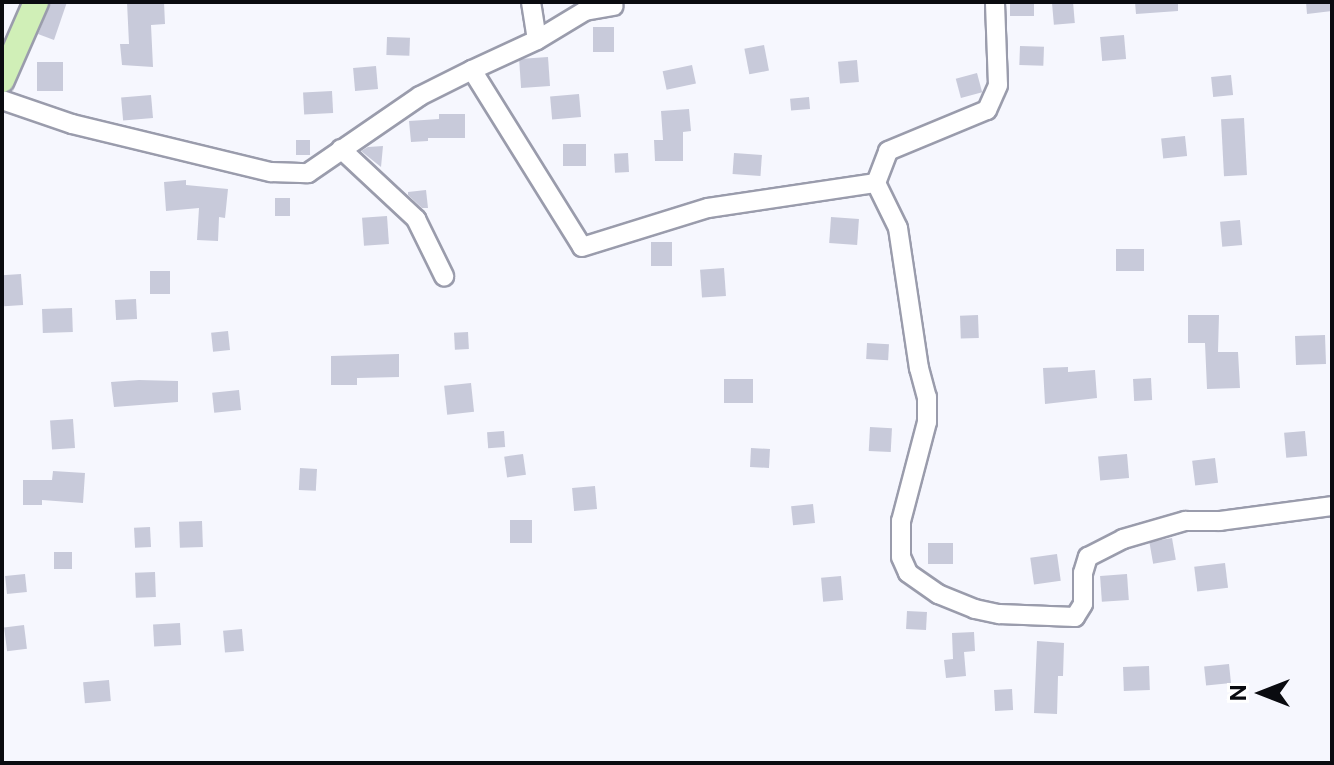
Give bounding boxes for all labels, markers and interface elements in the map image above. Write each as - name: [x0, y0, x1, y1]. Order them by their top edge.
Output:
- north arrow: [1222, 653, 1302, 733]
- text: N: [1225, 684, 1251, 702]

